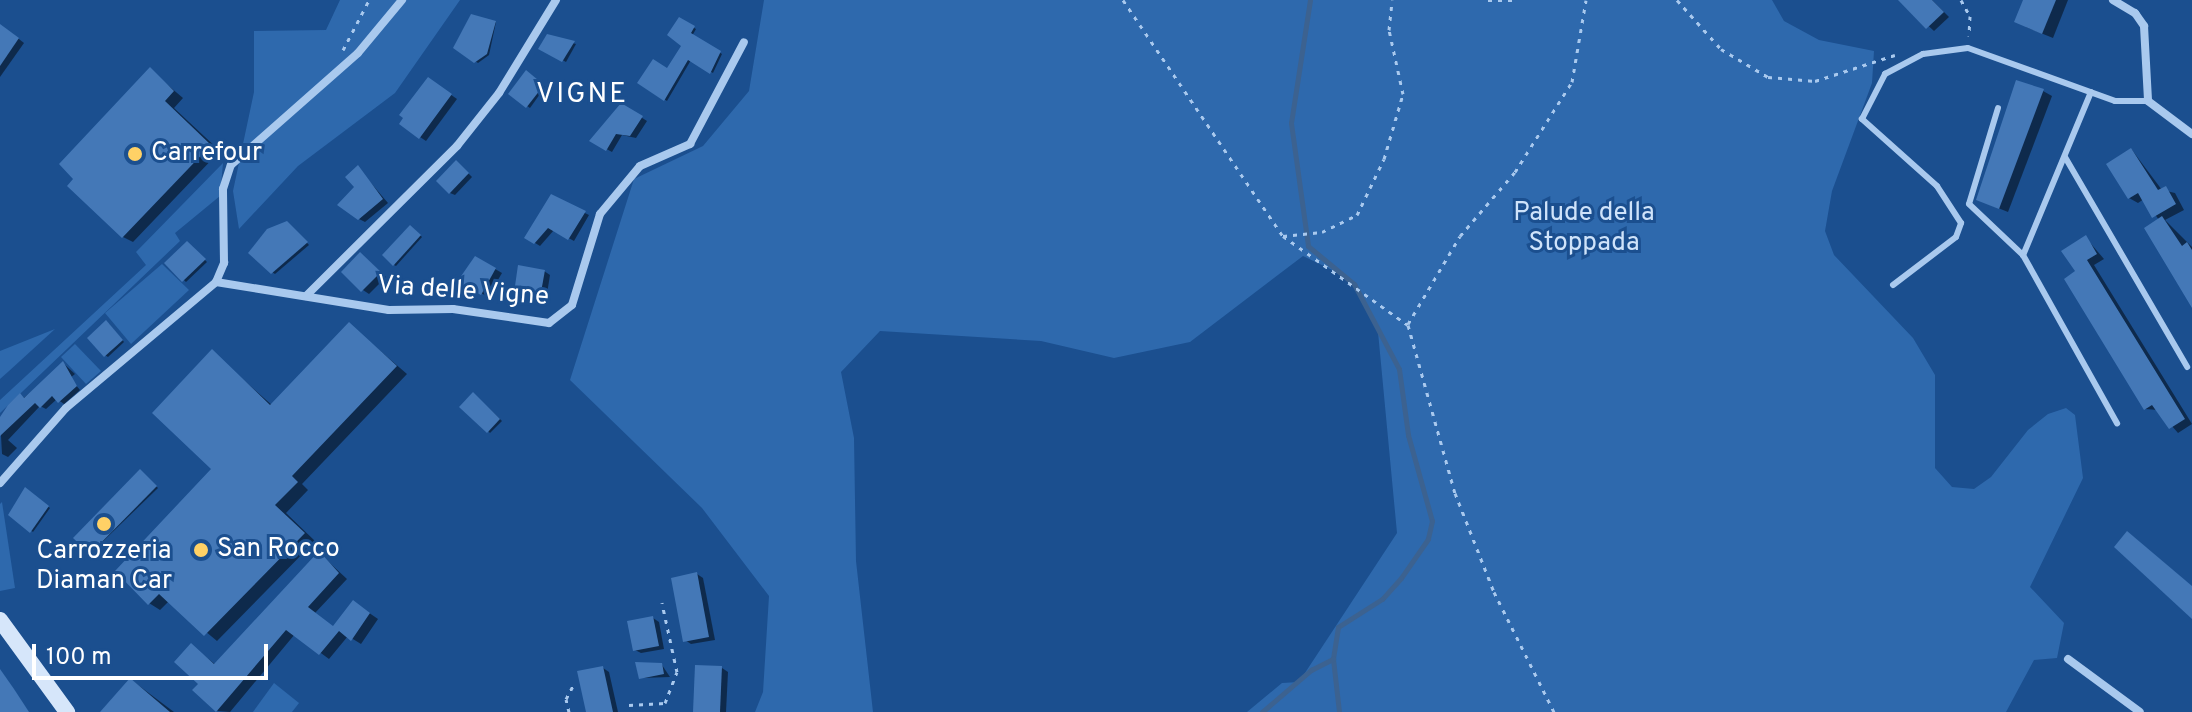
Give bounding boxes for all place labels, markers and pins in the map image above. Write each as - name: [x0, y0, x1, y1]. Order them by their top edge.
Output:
- place label: Carrefour: [151, 138, 262, 170]
- marker: Carrefour: [126, 145, 144, 163]
- marker: Carrozzeria Diaman Car: [95, 515, 113, 533]
- place label: San Rocco: [217, 534, 340, 566]
- place label: Carrozzeria Diaman Car: [36, 536, 172, 598]
- marker: San Rocco: [192, 541, 210, 559]

